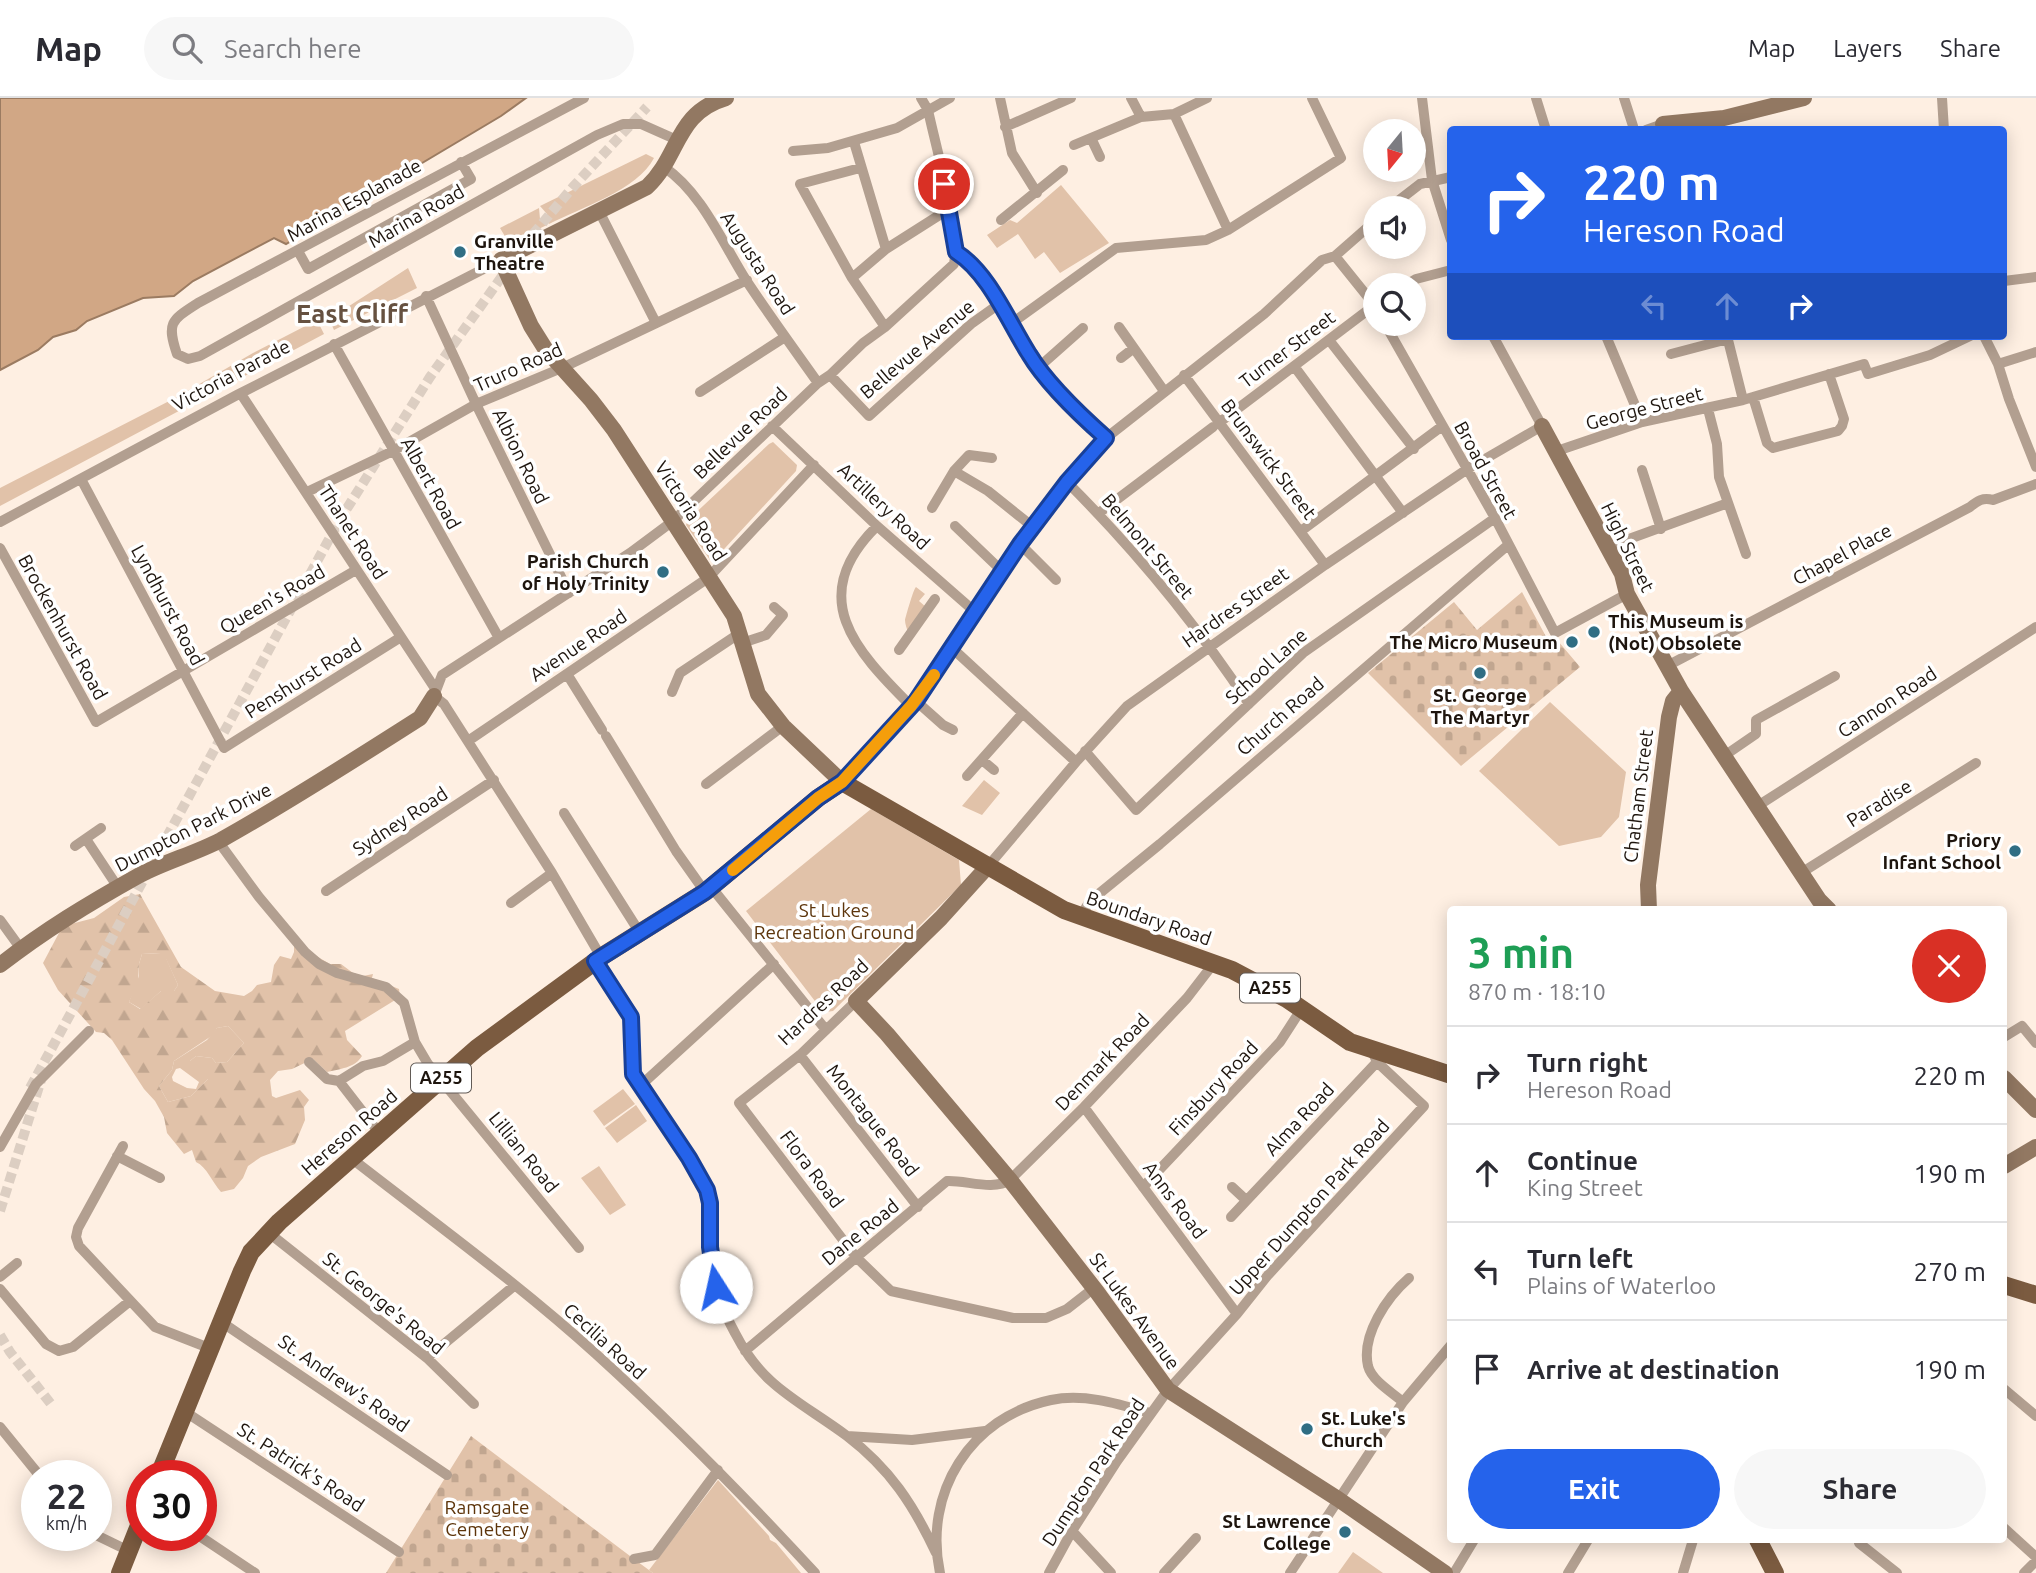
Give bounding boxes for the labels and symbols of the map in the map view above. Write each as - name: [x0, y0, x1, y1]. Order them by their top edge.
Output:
- north arrow: [1363, 119, 1426, 182]
- street label: Marina Esplanade: [283, 154, 425, 246]
- pin: [914, 154, 974, 214]
- street label: Marina Road: [364, 180, 468, 252]
- street label: Augusta Road: [716, 207, 800, 319]
- place label: Granville Theatre: [474, 230, 554, 274]
- marker: Granville Theatre: [452, 244, 468, 260]
- street label: Bellevue Avenue: [856, 295, 978, 403]
- district label: East Cliff: [296, 299, 409, 328]
- street label: Turner Street: [1235, 306, 1340, 392]
- street label: Victoria Parade: [168, 335, 294, 415]
- street label: Truro Road: [470, 338, 566, 396]
- street label: George Street: [1583, 382, 1705, 434]
- street label: Bellevue Road: [689, 383, 791, 483]
- street label: Brunswick Street: [1217, 395, 1322, 524]
- street label: Albion Road: [488, 405, 554, 507]
- street label: Broad Street: [1450, 417, 1522, 523]
- street label: Albert Road: [397, 433, 465, 533]
- street label: Victoria Road: [651, 457, 731, 565]
- street label: Artillery Road: [834, 458, 934, 554]
- street label: Thanet Road: [314, 481, 392, 583]
- street label: Belmont Street: [1098, 489, 1199, 604]
- street label: High Street: [1597, 499, 1659, 596]
- street label: Chapel Place: [1789, 519, 1895, 589]
- street label: Lyndhurst Road: [127, 541, 209, 669]
- place label: Parish Church of Holy Trinity: [522, 550, 649, 594]
- street label: Brockenhurst Road: [14, 551, 112, 703]
- street label: Queen's Road: [215, 560, 329, 638]
- street label: Hardres Street: [1178, 562, 1293, 652]
- marker: Parish Church of Holy Trinity: [655, 564, 671, 580]
- street label: Avenue Road: [525, 605, 631, 685]
- place label: This Museum is (Not) Obsolete: [1608, 610, 1743, 654]
- street label: School Lane: [1221, 624, 1311, 708]
- marker: This Museum is (Not) Obsolete: [1586, 624, 1602, 640]
- place label: The Micro Museum: [1389, 631, 1558, 653]
- street label: Penshurst Road: [241, 633, 365, 723]
- marker: The Micro Museum: [1564, 634, 1580, 650]
- street label: Cannon Road: [1834, 662, 1940, 742]
- marker: St. George The Martyr: [1472, 665, 1488, 681]
- street label: Church Road: [1232, 672, 1328, 760]
- place label: St. George The Martyr: [1430, 684, 1530, 728]
- street label: Chatham Street: [1619, 728, 1657, 864]
- street label: Paradise: [1842, 774, 1916, 832]
- street label: Dumpton Park Drive: [111, 778, 275, 876]
- street label: Sydney Road: [348, 782, 452, 860]
- place label: Priory Infant School: [1882, 829, 2001, 873]
- marker: Priory Infant School: [2007, 843, 2023, 859]
- street label: Boundary Road: [1084, 886, 1214, 950]
- park label: St Lukes Recreation Ground: [754, 899, 914, 943]
- street label: Hardres Road: [773, 955, 873, 1049]
- road number: A255: [1240, 974, 1300, 1002]
- street label: Denmark Road: [1050, 1009, 1154, 1115]
- street label: Finsbury Road: [1164, 1036, 1262, 1140]
- street label: Montague Road: [822, 1060, 924, 1180]
- road number: A255: [411, 1063, 471, 1093]
- street label: Alma Road: [1260, 1078, 1338, 1160]
- street label: Hereson Road: [297, 1084, 401, 1180]
- street label: Lillian Road: [485, 1107, 563, 1197]
- street label: Upper Dumpton Park Road: [1224, 1115, 1394, 1299]
- street label: Flora Road: [776, 1126, 848, 1212]
- street label: Anns Road: [1139, 1157, 1211, 1243]
- street label: Dane Road: [817, 1194, 903, 1270]
- street label: St. George's Road: [319, 1247, 449, 1359]
- street label: St Lukes Avenue: [1085, 1248, 1185, 1374]
- position arrow: [679, 1250, 753, 1324]
- street label: Cecilia Road: [559, 1298, 651, 1384]
- street label: St. Andrew's Road: [274, 1330, 414, 1436]
- street label: Dumpton Park Road: [1037, 1394, 1149, 1550]
- place label: St. Luke's Church: [1321, 1407, 1406, 1451]
- street label: St. Patrick's Road: [234, 1418, 368, 1516]
- marker: St. Luke's Church: [1299, 1421, 1315, 1437]
- speed limit sign: 30: [126, 1460, 217, 1551]
- park label: Ramsgate Cemetery: [445, 1496, 529, 1540]
- place label: St Lawrence College: [1222, 1510, 1331, 1554]
- marker: St Lawrence College: [1337, 1524, 1353, 1540]

